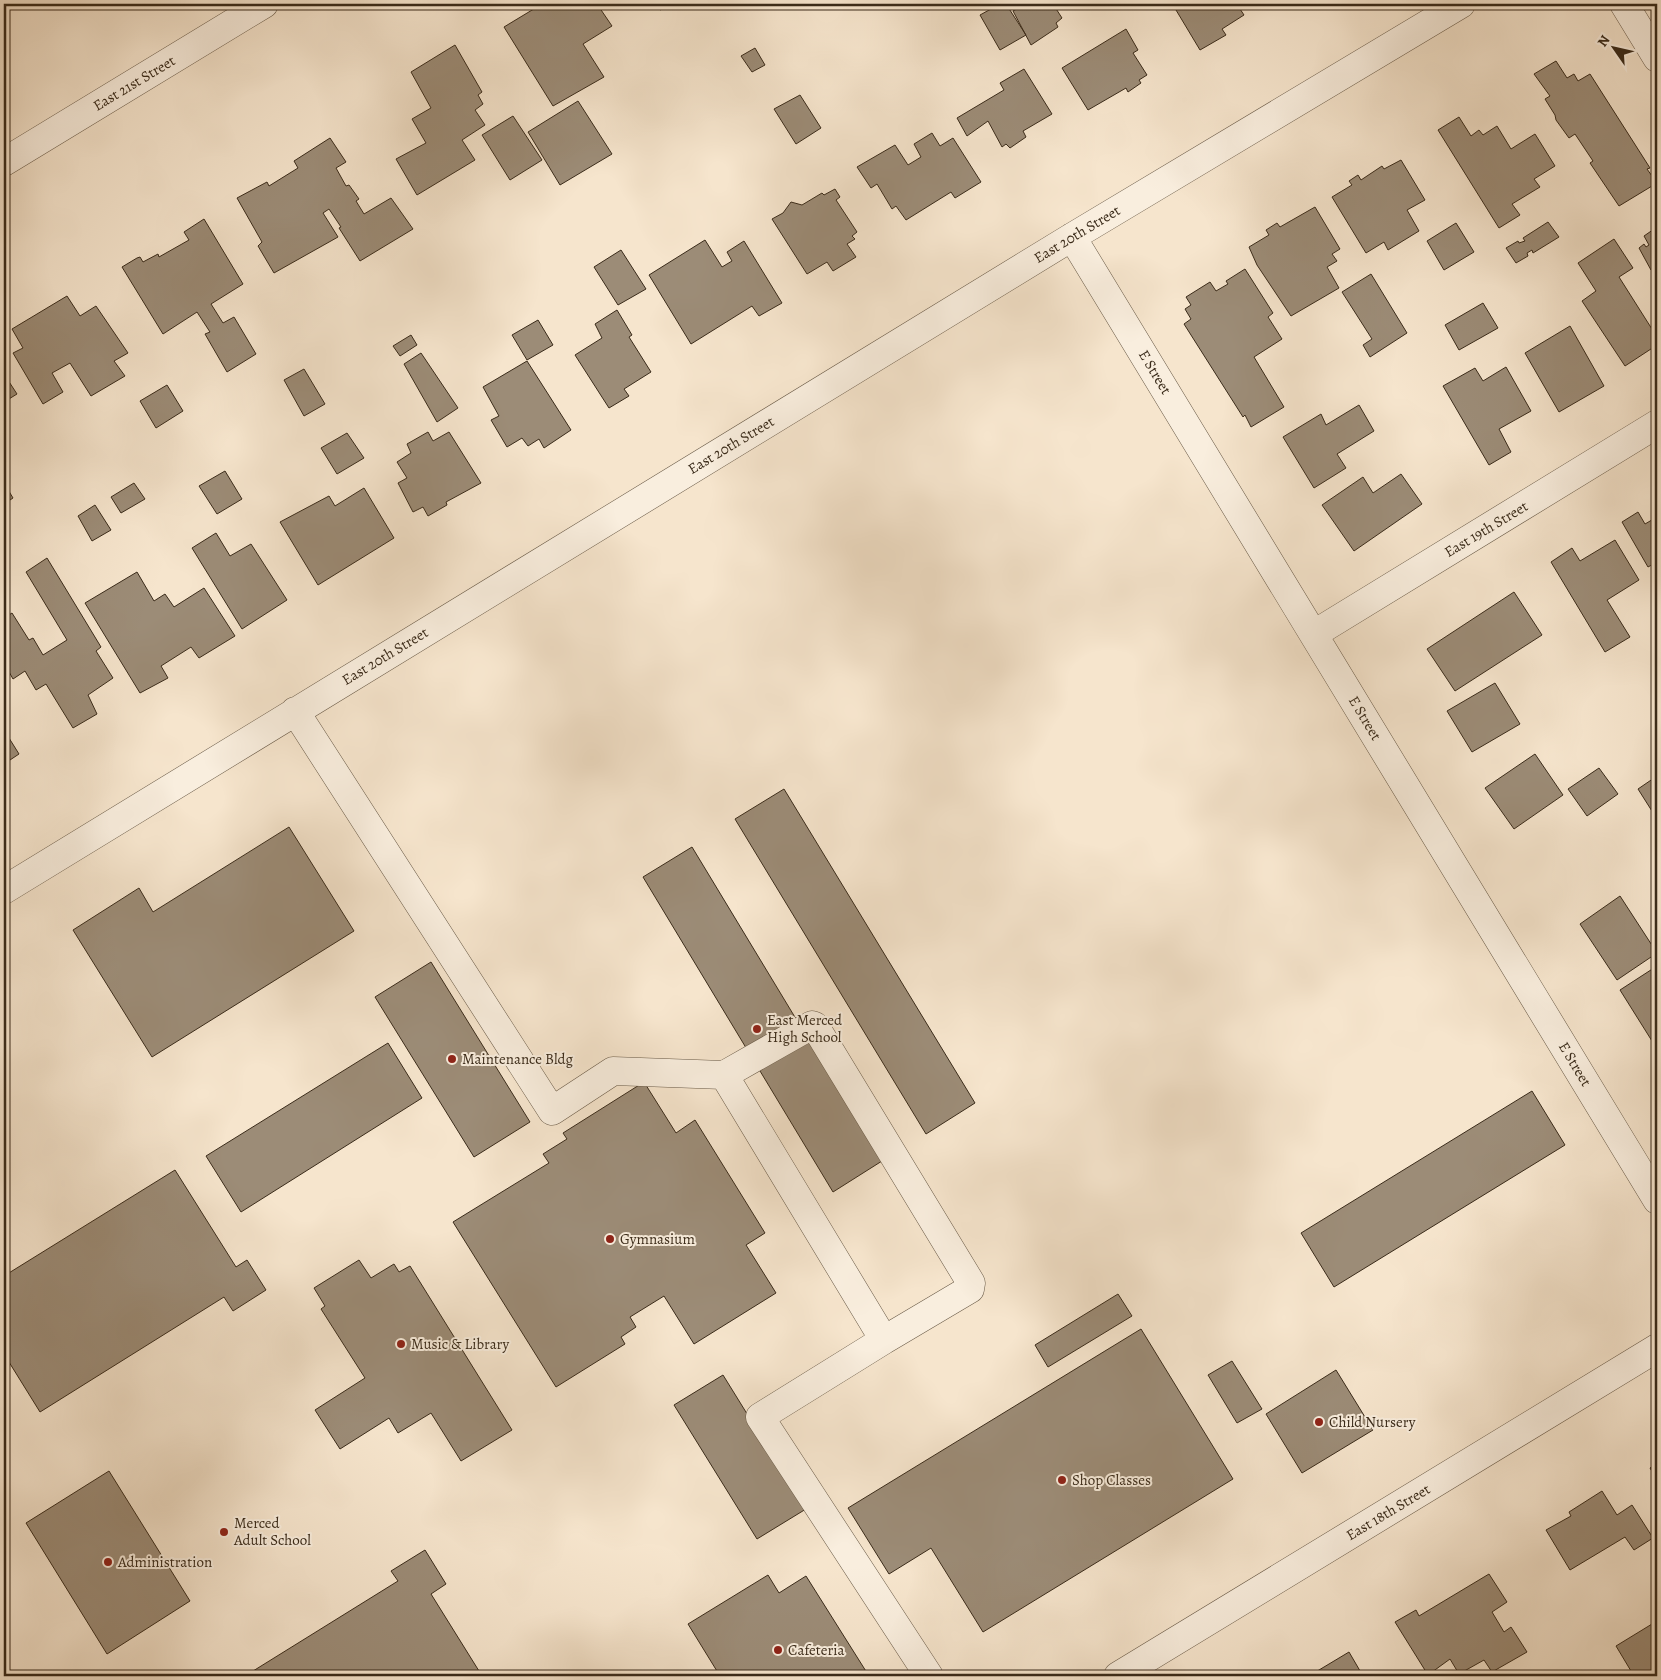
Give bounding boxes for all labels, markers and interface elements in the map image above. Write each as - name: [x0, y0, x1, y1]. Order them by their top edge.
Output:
- north arrow: [1588, 22, 1638, 72]
- text: N: [1593, 31, 1614, 51]
- street label: East 21st Street: [89, 51, 179, 115]
- street label: East 20th Street: [1030, 200, 1124, 268]
- street label: E Street: [1134, 346, 1176, 398]
- street label: East 20th Street: [684, 411, 778, 479]
- street label: East 19th Street: [1440, 496, 1532, 562]
- street label: East 20th Street: [338, 622, 432, 690]
- street label: E Street: [1344, 692, 1386, 744]
- place label: East Merced High School: [767, 1010, 843, 1047]
- marker: East Merced High School: [751, 1023, 763, 1035]
- street label: E Street: [1554, 1038, 1596, 1090]
- place label: Maintenance Bldg: [462, 1049, 574, 1069]
- marker: Maintenance Bldg: [446, 1053, 458, 1065]
- place label: Gymnasium: [620, 1229, 695, 1249]
- marker: Gymnasium: [604, 1233, 616, 1245]
- place label: Music & Library: [411, 1334, 510, 1354]
- marker: Music & Library: [395, 1338, 407, 1350]
- place label: Child Nursery: [1329, 1412, 1416, 1432]
- marker: Child Nursery: [1313, 1416, 1325, 1428]
- place label: Shop Classes: [1072, 1470, 1151, 1490]
- marker: Shop Classes: [1056, 1474, 1068, 1486]
- street label: East 18th Street: [1342, 1479, 1434, 1545]
- place label: Merced Adult School: [233, 1513, 311, 1550]
- marker: Merced Adult School: [218, 1526, 230, 1538]
- place label: Administration: [117, 1552, 212, 1572]
- marker: Administration: [102, 1556, 114, 1568]
- place label: Cafeteria: [788, 1640, 844, 1660]
- marker: Cafeteria: [772, 1644, 784, 1656]

